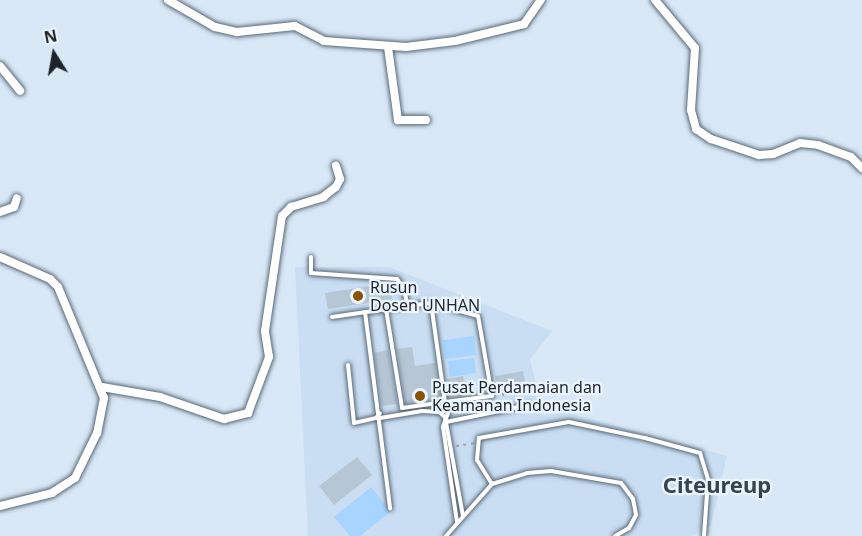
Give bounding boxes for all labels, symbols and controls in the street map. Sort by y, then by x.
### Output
north arrow [24,24,84,84]
text: N [42,24,59,48]
place label: Rusun Dosen UNHAN [370,277,480,315]
marker: Rusun Dosen UNHAN [351,289,365,303]
place label: Pusat Perdamaian dan Keamanan Indonesia [432,377,602,415]
marker: Pusat Perdamaian dan Keamanan Indonesia [413,389,427,403]
district label: Citeureup [663,472,771,498]

